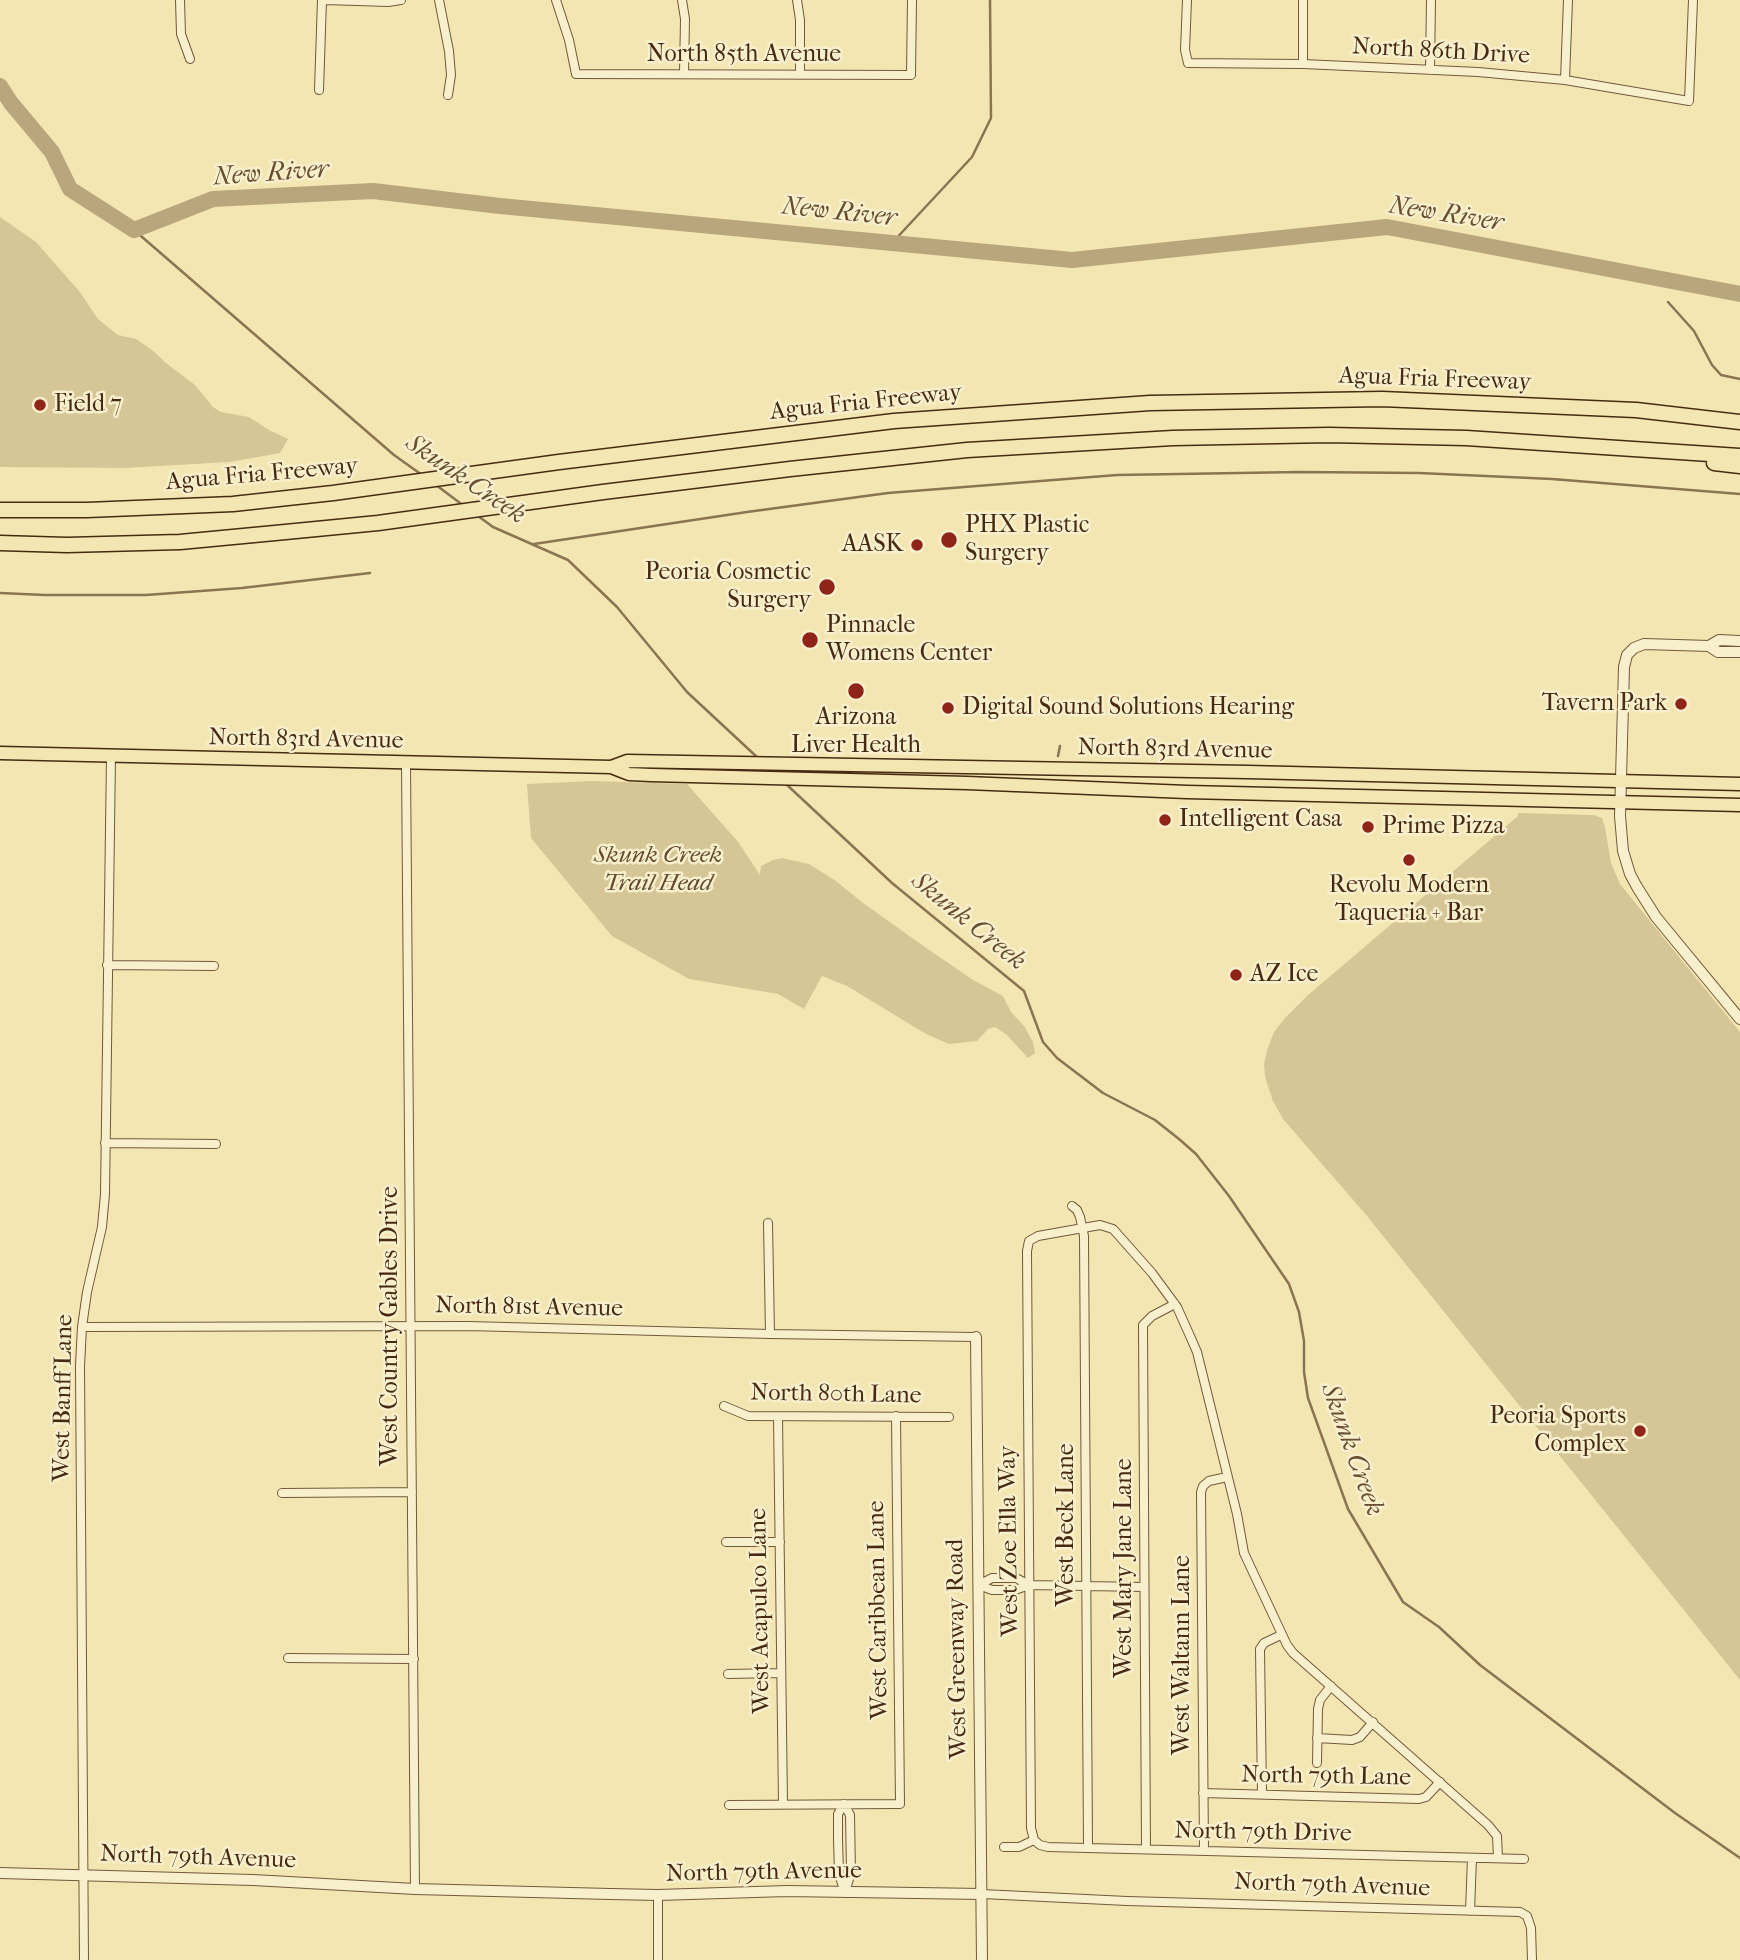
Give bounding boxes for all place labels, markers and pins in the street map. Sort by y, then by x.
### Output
place label: Field 7 [54,391,122,419]
marker: Field 7 [32,397,48,413]
place label: PHX Plastic Surgery [965,512,1089,568]
marker: PHX Plastic Surgery [939,530,959,550]
place label: AASK [842,531,903,559]
marker: AASK [909,537,925,553]
place label: Peoria Cosmetic Surgery [645,559,811,615]
marker: Peoria Cosmetic Surgery [817,577,837,597]
place label: Pinnacle Womens Center [826,612,992,668]
marker: Pinnacle Womens Center [800,630,820,650]
marker: Arizona Liver Health [846,681,866,701]
place label: Tavern Park [1542,690,1667,718]
place label: Digital Sound Solutions Hearing [962,694,1294,722]
marker: Tavern Park [1673,696,1689,712]
marker: Digital Sound Solutions Hearing [940,700,956,716]
place label: Arizona Liver Health [791,704,921,760]
place label: Intelligent Casa [1179,806,1342,834]
marker: Intelligent Casa [1157,812,1173,828]
place label: Prime Pizza [1382,813,1505,841]
marker: Prime Pizza [1360,819,1376,835]
marker: Revolu Modern Taqueria + Bar [1401,852,1417,868]
place label: Revolu Modern Taqueria + Bar [1329,872,1489,928]
place label: AZ Ice [1250,961,1318,989]
marker: AZ Ice [1228,967,1244,983]
place label: Peoria Sports Complex [1489,1403,1626,1459]
marker: Peoria Sports Complex [1632,1423,1648,1439]

